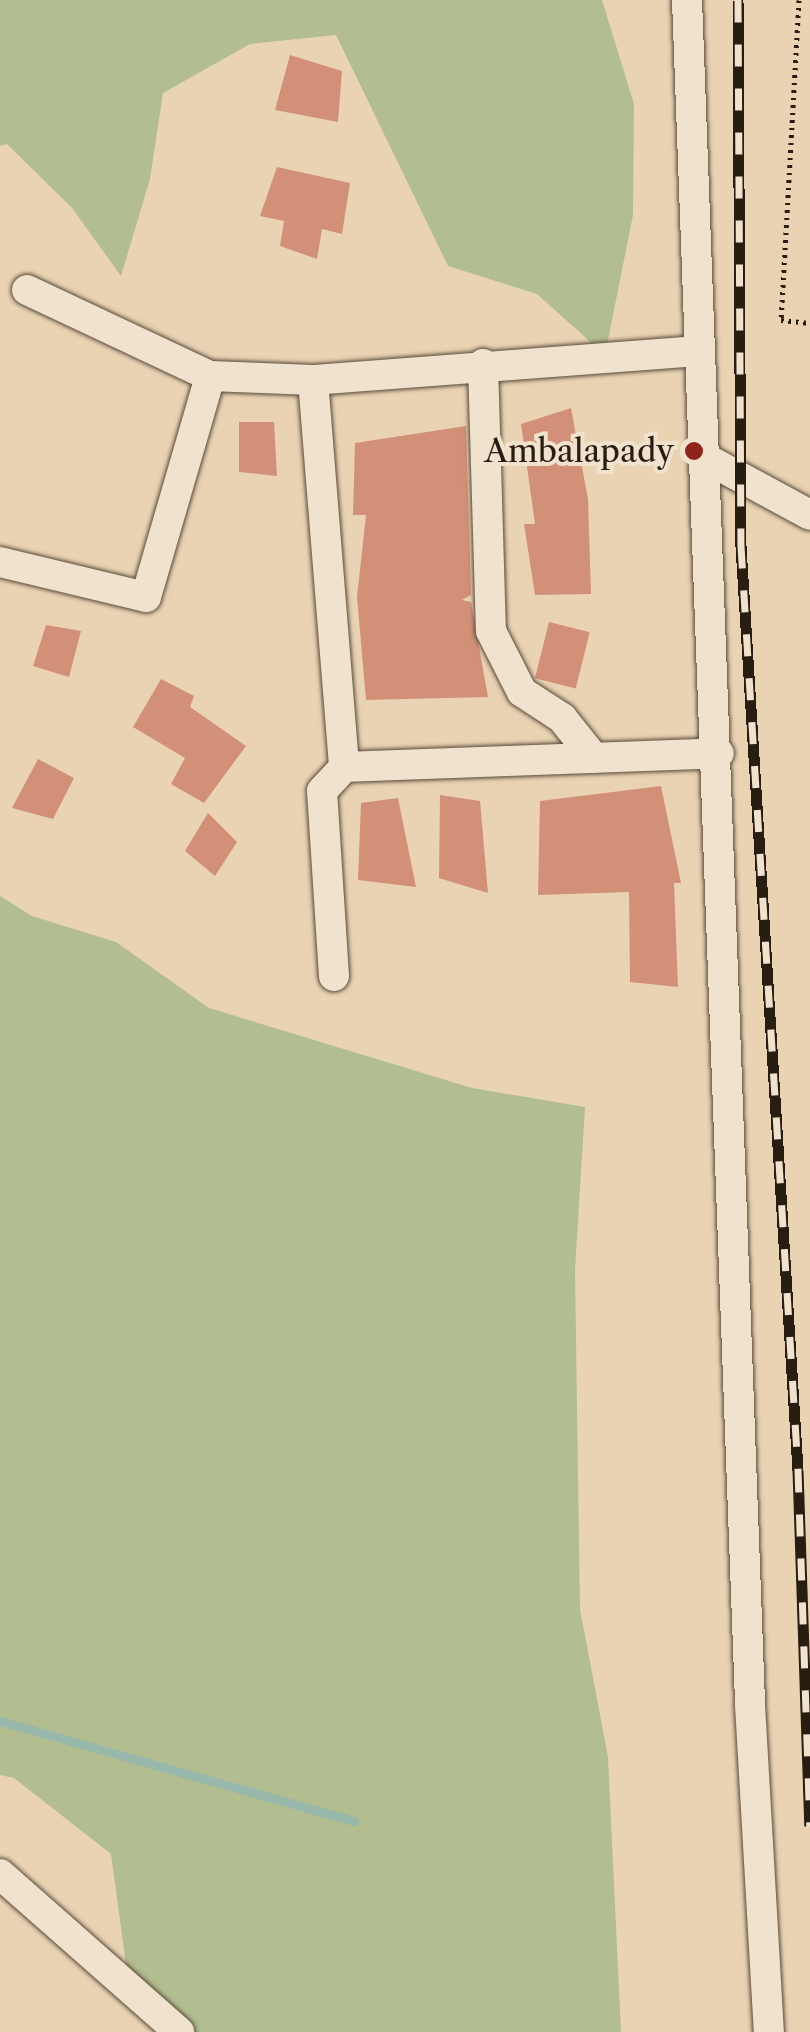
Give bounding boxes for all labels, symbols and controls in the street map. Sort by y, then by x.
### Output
place label: Ambalapady [484,432,674,470]
marker: Ambalapady [683,440,705,462]

